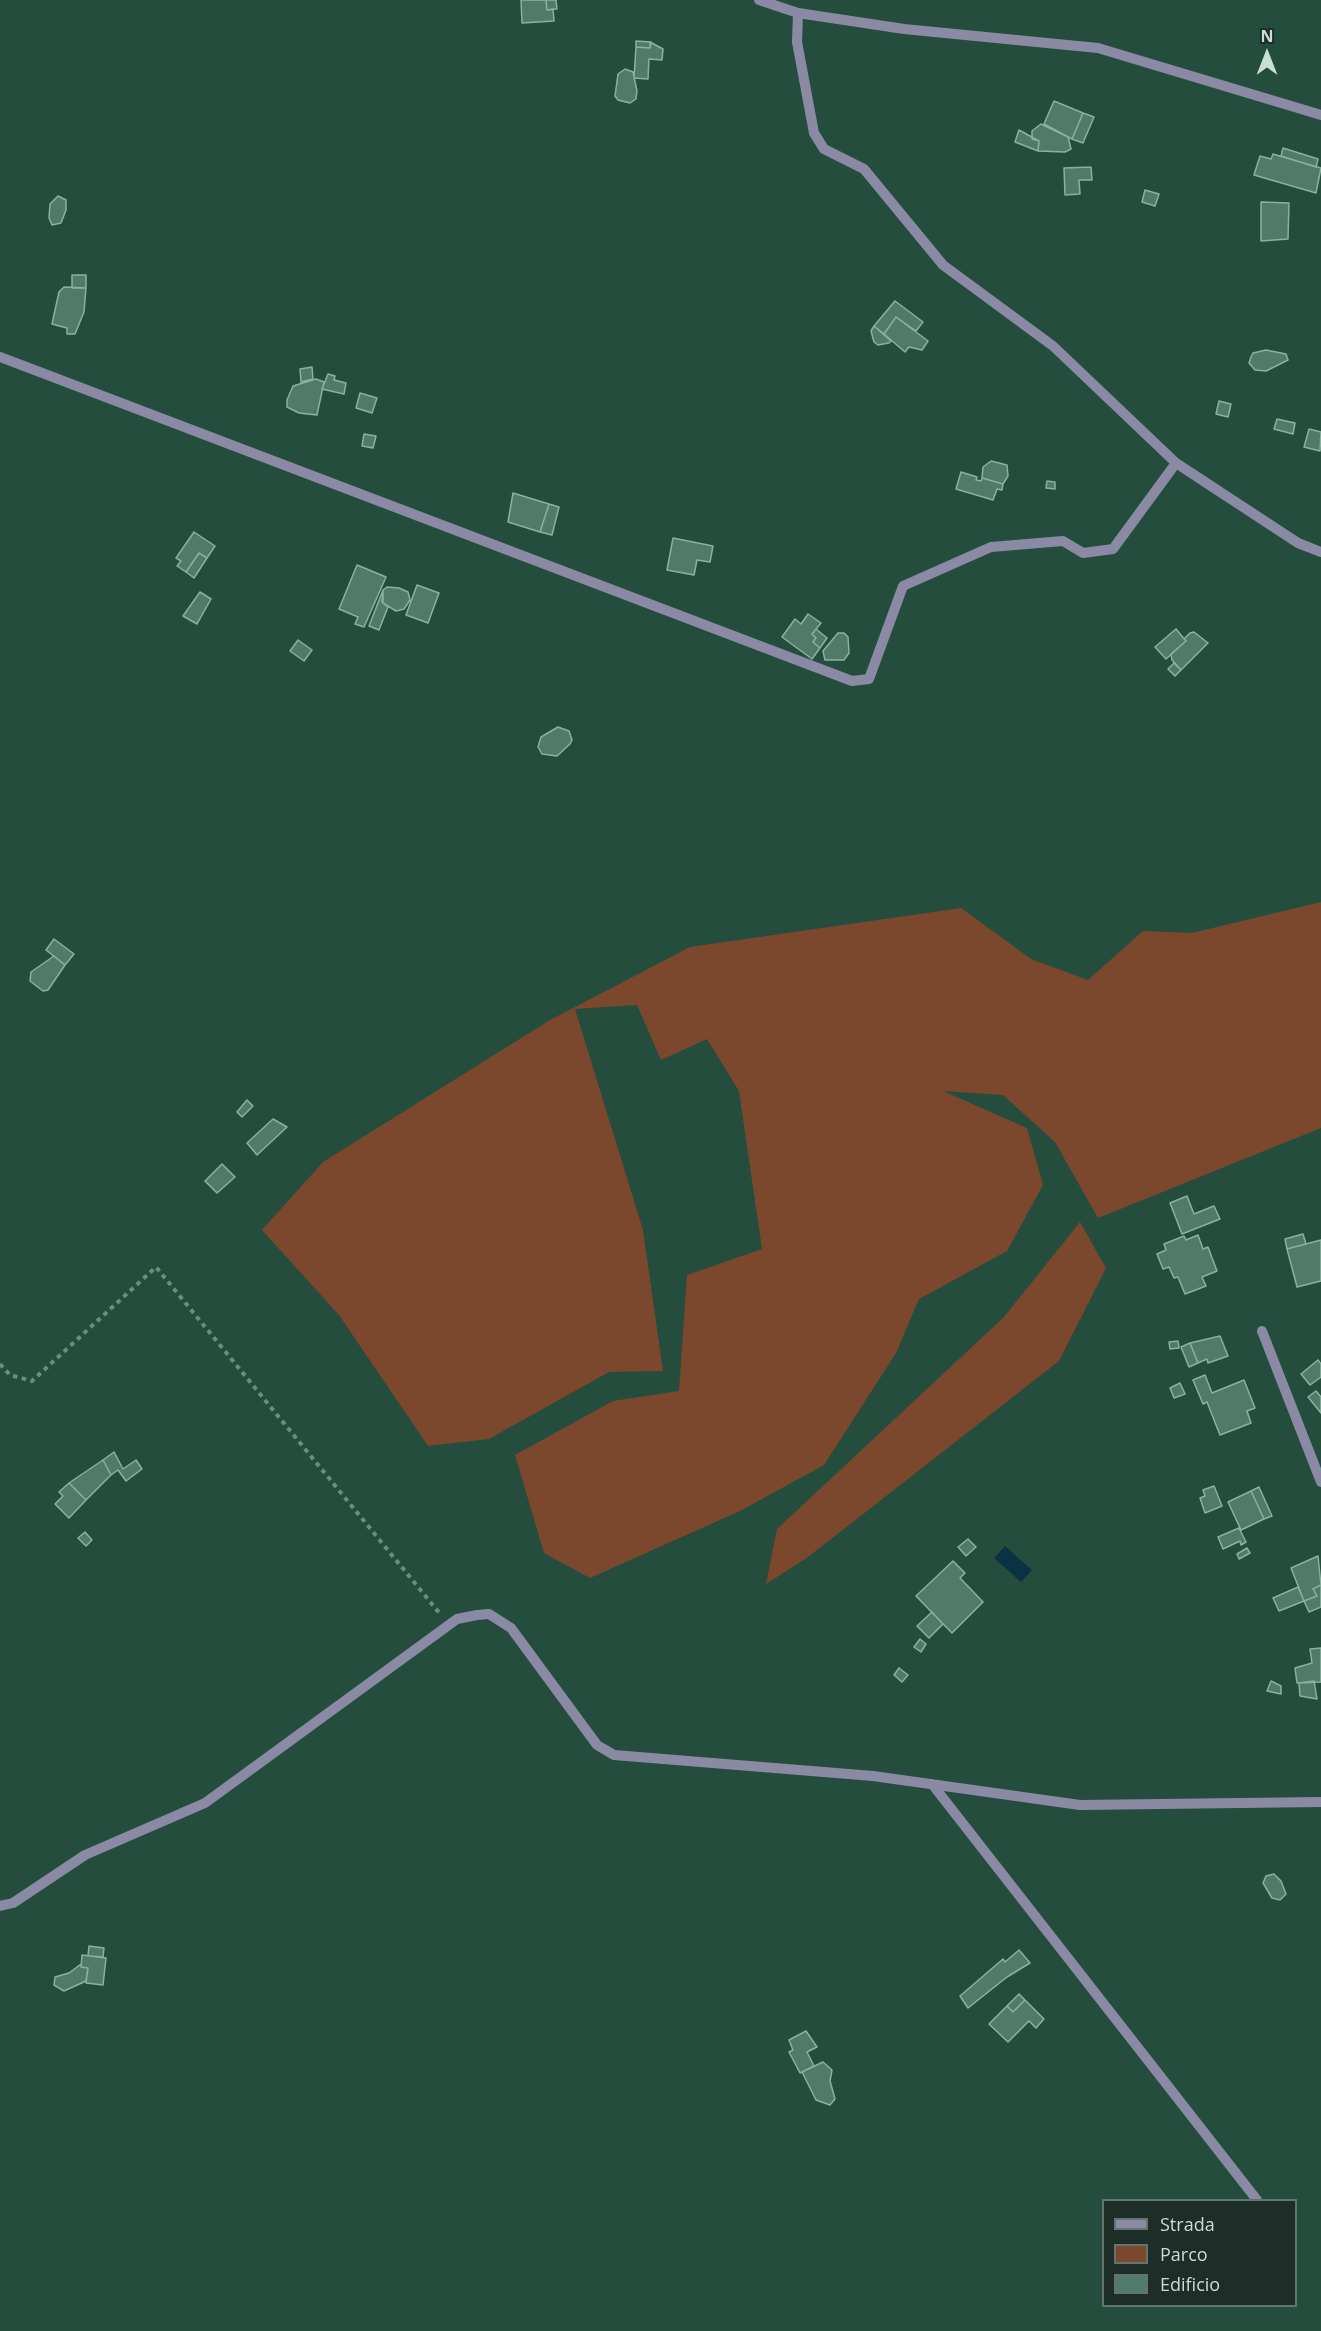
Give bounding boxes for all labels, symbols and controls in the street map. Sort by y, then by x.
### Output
north arrow [1237,24,1297,84]
text: N [1260,25,1274,47]
legend [1102,2199,1297,2307]
text: Strada [1160,2212,1215,2236]
text: Parco [1160,2242,1208,2266]
text: Edificio [1160,2272,1220,2296]

